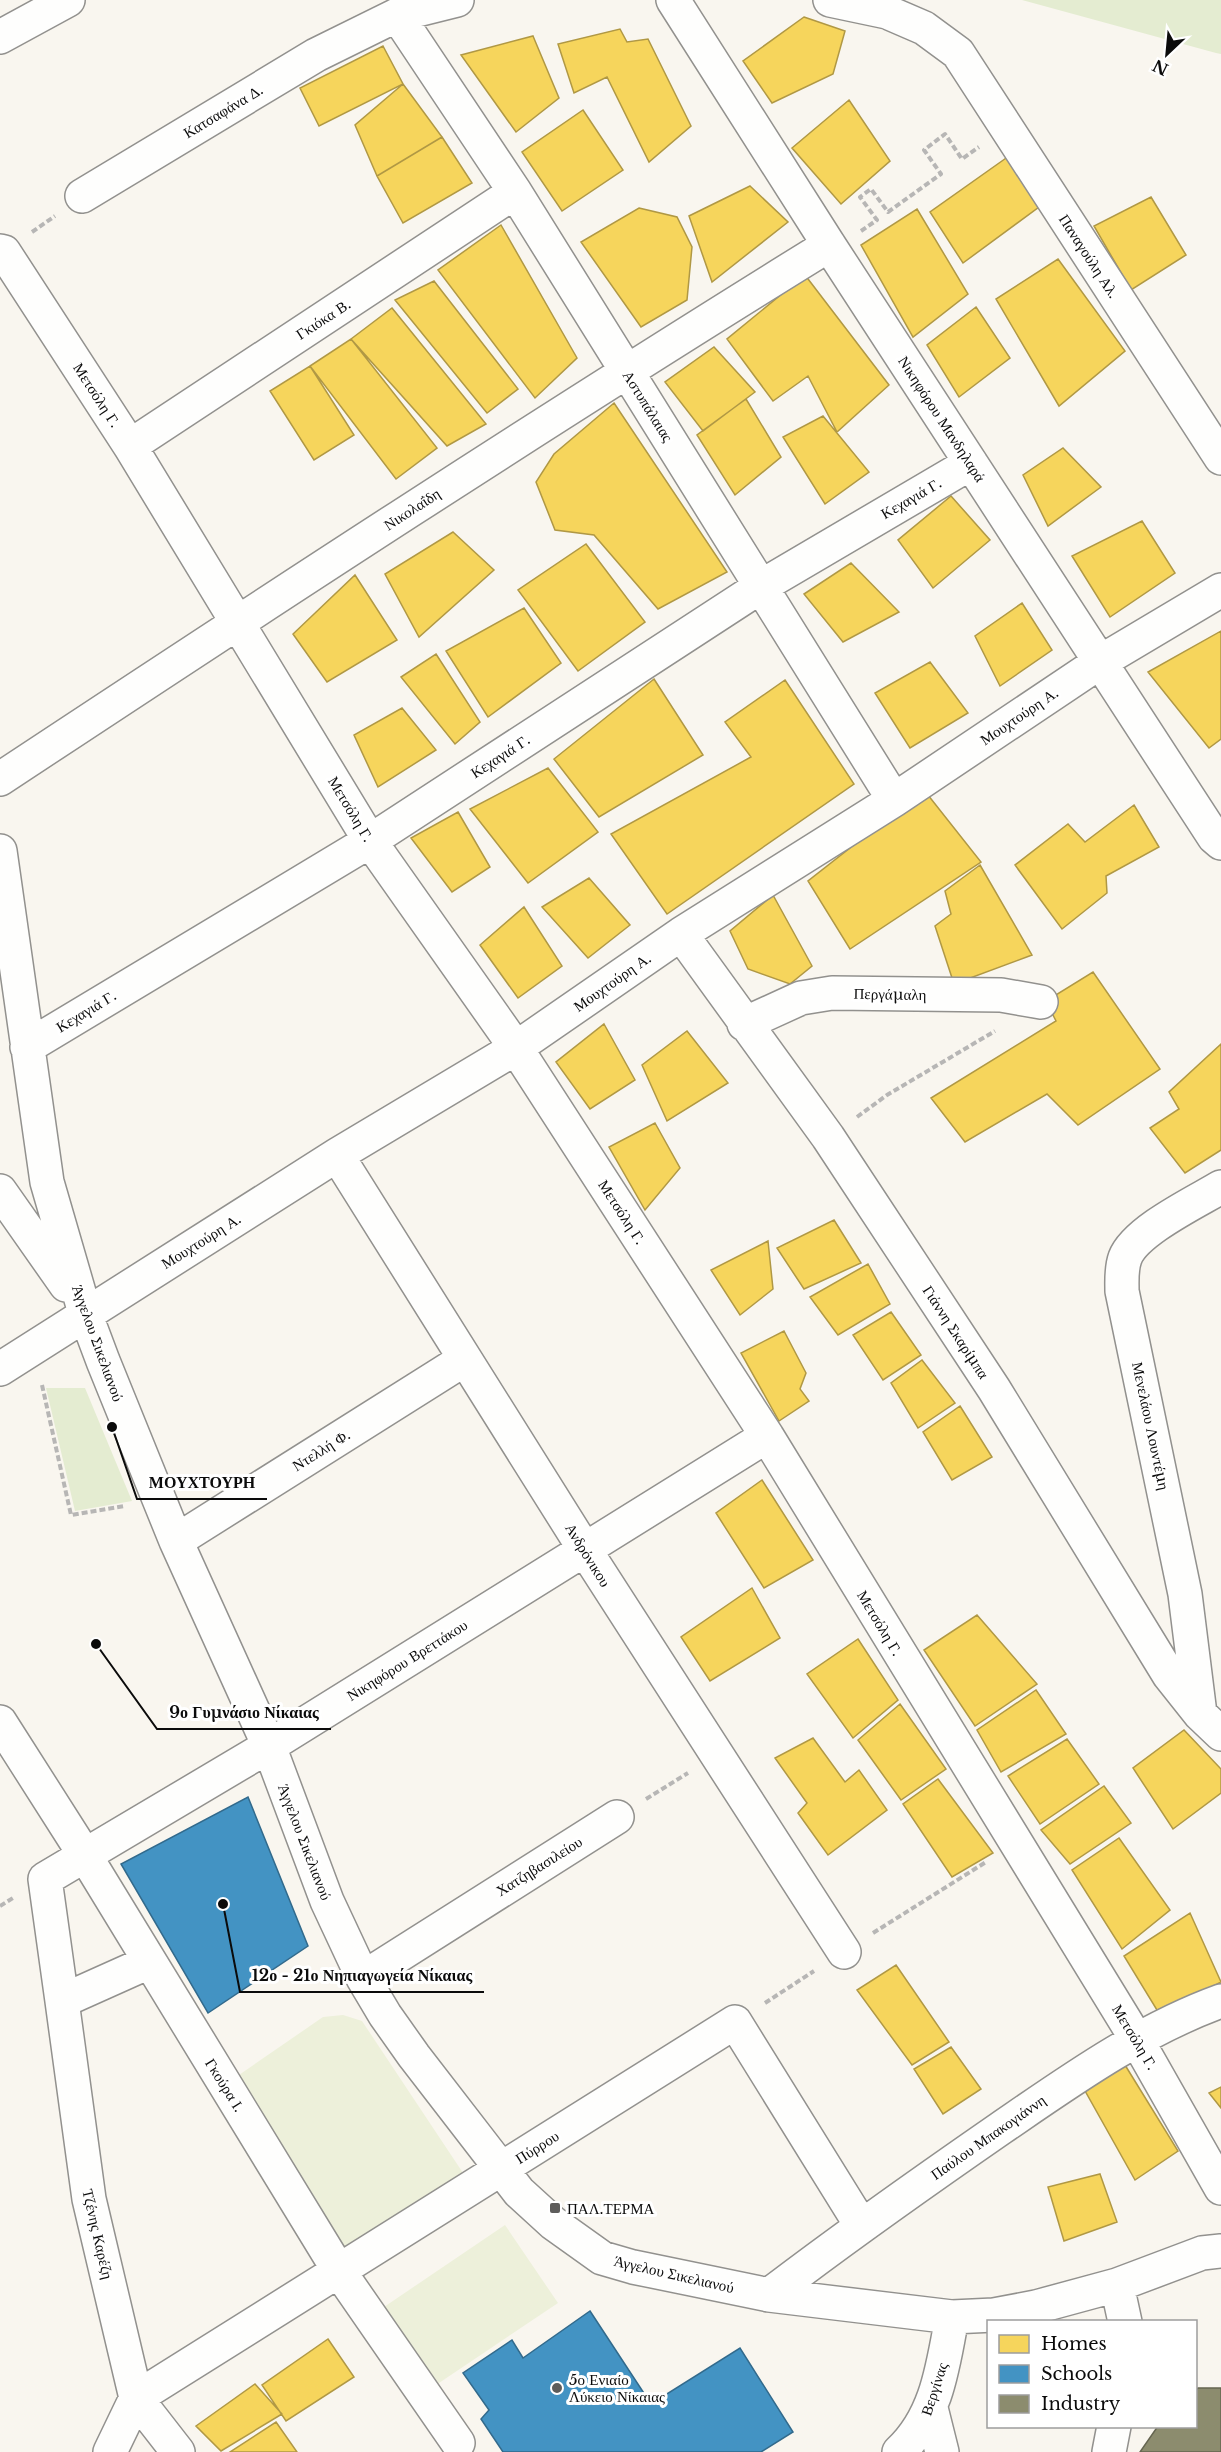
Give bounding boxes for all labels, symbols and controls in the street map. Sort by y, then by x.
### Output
north arrow [1137,24,1197,84]
text: N [1149,55,1172,80]
street label: Κατσαφάνα Δ. [180,80,266,142]
street label: Παναγούλη Αλ. [1055,210,1123,302]
street label: Γκιόκα Β. [292,294,354,344]
street label: Νικηφόρου Μανδηλαρά [894,352,990,486]
street label: Μετσόλη Γ. [69,359,125,431]
street label: Αστυπάλαιας [619,367,677,445]
street label: Κεχαγιά Γ. [877,473,945,523]
street label: Νικολαΐδη [380,484,444,534]
street label: Μουχτούρη Α. [976,683,1062,749]
street label: Κεχαγιά Γ. [467,730,533,782]
street label: Μετσόλη Γ. [324,773,378,845]
street label: Μουχτούρη Α. [570,948,654,1016]
street label: Περγάμαλη [853,984,927,1004]
street label: Κεχαγιά Γ. [52,986,120,1036]
street label: Μετσόλη Γ. [594,1176,650,1248]
street label: Μουχτούρη Α. [158,1209,244,1273]
street label: Άγγελου Σικελιανού [68,1282,128,1404]
street label: Γιάννη Σκαρίμπα [919,1282,993,1382]
street label: Μενελάου Λουντέμη [1128,1360,1174,1492]
street label: Ντελλή Φ. [289,1425,353,1475]
callout: ΜΟΥΧΤΟΥΡΗ [137,1465,267,1499]
text: ΜΟΥΧΤΟΥΡΗ [149,1472,256,1492]
street label: Ανδρόνικου [561,1520,615,1590]
street label: Μετσόλη Γ. [853,1587,907,1659]
street label: Νικηφόρου Βρεττάκου [343,1615,471,1705]
callout: 9ο Γυμνάσιο Νίκαιας [157,1695,331,1729]
text: 9ο Γυμνάσιο Νίκαιας [169,1702,319,1722]
street label: Άγγελου Σικελιανού [274,1781,336,1903]
street label: Χατζηβασιλείου [492,1832,586,1900]
callout: 12ο - 21ο Νηπιαγωγεία Νίκαιας [240,1958,484,1992]
text: 12ο - 21ο Νηπιαγωγεία Νίκαιας [252,1965,472,1985]
street label: Μετσόλη Γ. [1108,2001,1162,2073]
street label: Γκούρα Ι. [201,2055,249,2115]
street label: Παύλου Μπακογιάννη [927,2090,1049,2184]
street label: Πύρρου [512,2126,562,2168]
street label: Τζένης Καρέζη [78,2187,118,2281]
place label: ΠΑΛ.ΤΕΡΜΑ [567,2199,655,2218]
marker: ΠΑΛ.ΤΕΡΜΑ [548,2201,562,2215]
street label: Άγγελου Σικελιανού [612,2251,736,2297]
legend [987,2320,1197,2428]
text: Homes [1041,2333,1107,2355]
street label: Βεργίνας [916,2360,952,2418]
text: Schools [1041,2363,1112,2385]
place label: 5ο Ενιαίο Λύκειο Νίκαιας [569,2370,665,2406]
marker: 5ο Ενιαίο Λύκειο Νίκαιας [550,2381,564,2395]
text: Industry [1041,2393,1121,2415]

